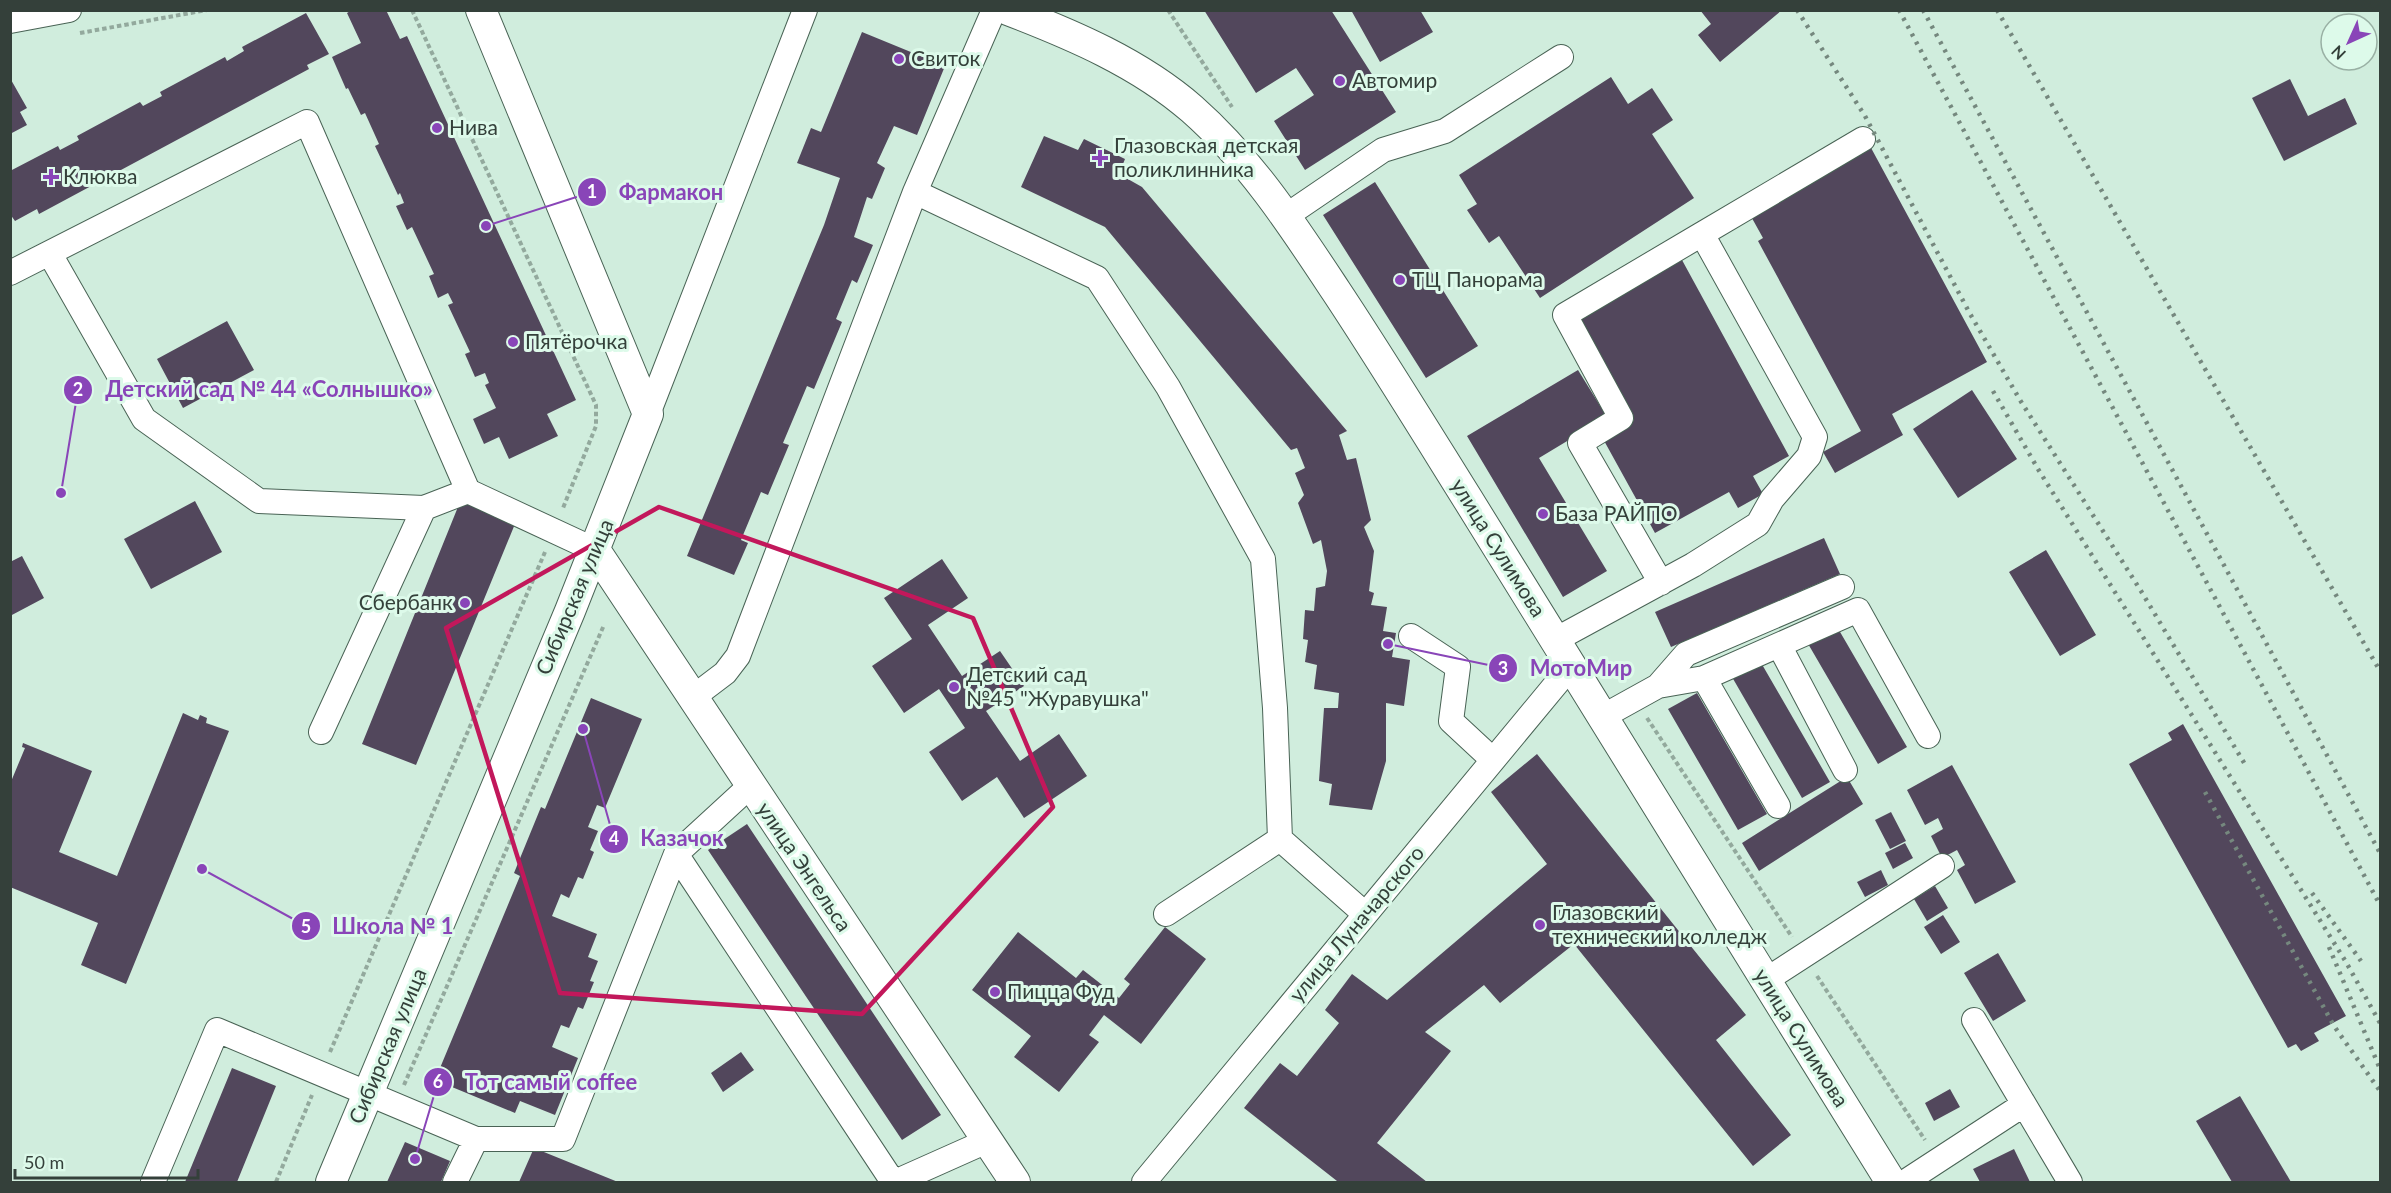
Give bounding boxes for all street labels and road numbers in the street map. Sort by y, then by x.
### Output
street label: улица Сулимова [1447,473,1552,621]
street label: Сибирская улица [530,515,618,678]
street label: улица Энгельса [753,797,858,936]
street label: улица Луначарского [1283,840,1429,1006]
street label: улица Сулимова [1750,963,1855,1111]
street label: Сибирская улица [343,964,431,1127]

